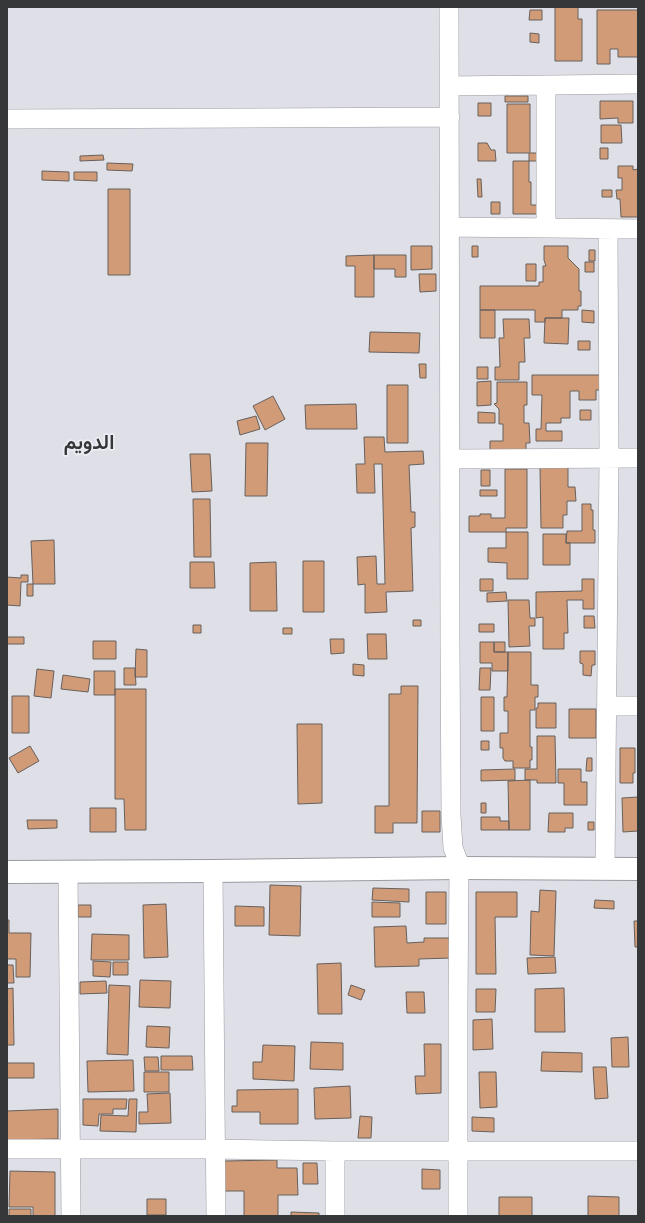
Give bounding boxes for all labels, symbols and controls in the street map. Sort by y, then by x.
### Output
district label: الدويم [64,431,114,455]

